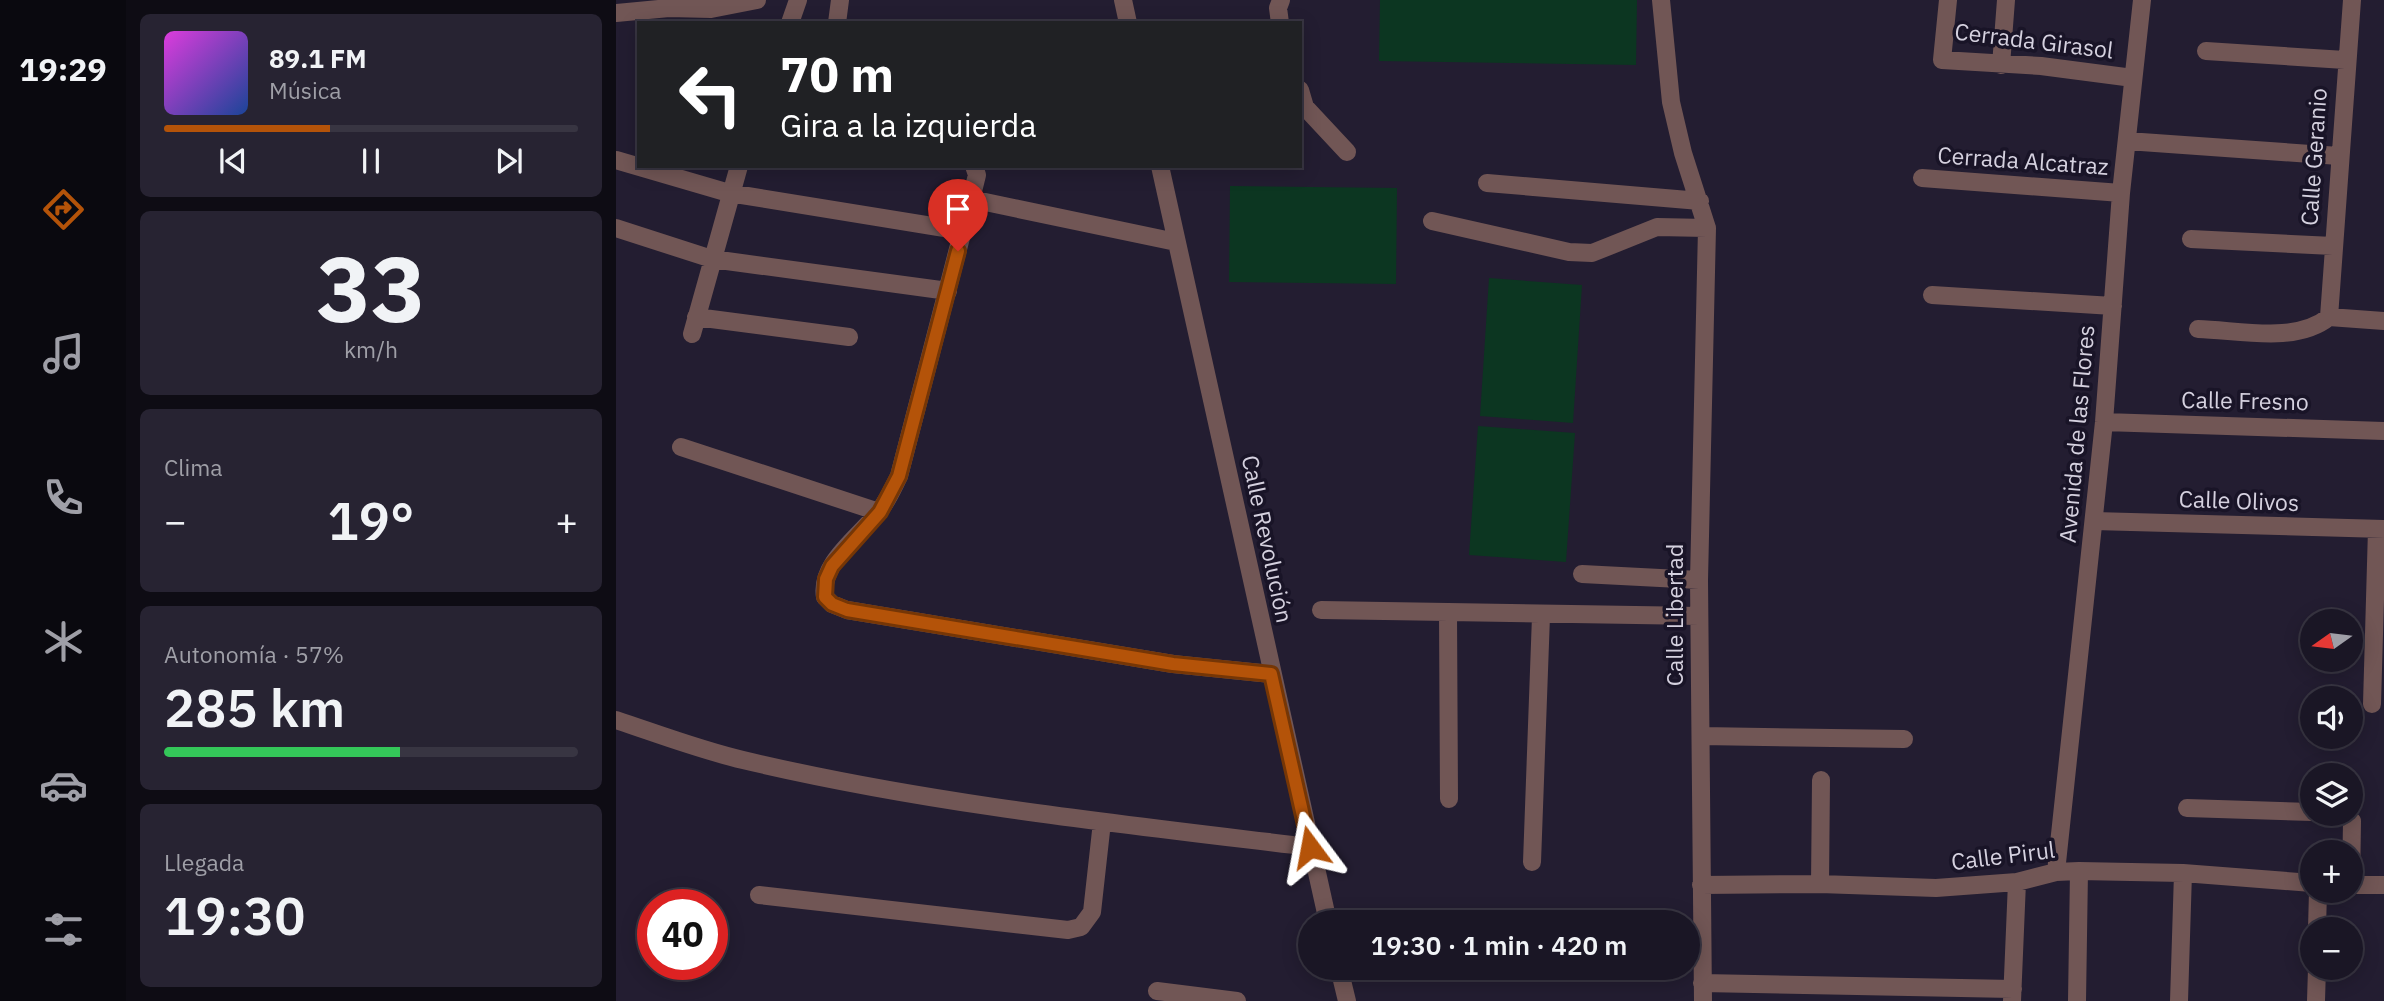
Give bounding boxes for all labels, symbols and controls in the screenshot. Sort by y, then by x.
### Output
street label: Cerrada Girasol [1953,15,2115,65]
text: 89.1 FM [269,41,367,75]
text: 70 m [780,42,894,105]
text: 19:29 [19,48,107,90]
icon: left [665,49,756,140]
text: Música [269,75,342,105]
street label: Calle Geranio [2293,87,2333,227]
text: Gira a la izquierda [780,104,1037,146]
street label: Cerrada Alcatraz [1937,139,2110,181]
icon: previous [214,142,252,180]
icon: pause [352,142,390,180]
icon: next [490,142,528,180]
pin [928,179,988,251]
icon: directions [39,185,88,234]
icon: arrive [939,190,977,228]
text: 33 [316,229,426,347]
street label: Avenida de las Flores [2052,324,2100,544]
icon: music [39,329,88,378]
text: km/h [344,334,398,364]
street label: Calle Fresno [2181,384,2309,416]
text: Clima [164,452,223,482]
street label: Calle Revolución [1236,452,1300,625]
icon: phone [39,473,88,522]
street label: Calle Olivos [2178,483,2300,517]
text: 19° [328,487,414,554]
text: − [164,496,187,545]
text: + [555,496,578,545]
street label: Calle Libertad [1659,544,1689,686]
north arrow [2300,609,2362,672]
map controls [2300,609,2363,980]
icon: climate [39,617,88,666]
text: Autonomía · 57% [164,639,344,669]
text: 285 km [164,674,345,741]
button: sound [2300,686,2363,749]
icon: car [39,761,88,810]
button: layers [2300,763,2363,826]
position arrow [1273,810,1347,884]
street label: Calle Pirul [1949,834,2057,876]
button: + [2300,840,2363,903]
text: Llegada [164,847,244,877]
text: 19:30 [164,882,305,949]
speed limit sign: 40 [637,889,728,980]
icon: filters [39,905,88,954]
button: − [2300,917,2363,980]
text: 19:30 · 1 min · 420 m [1371,928,1627,962]

